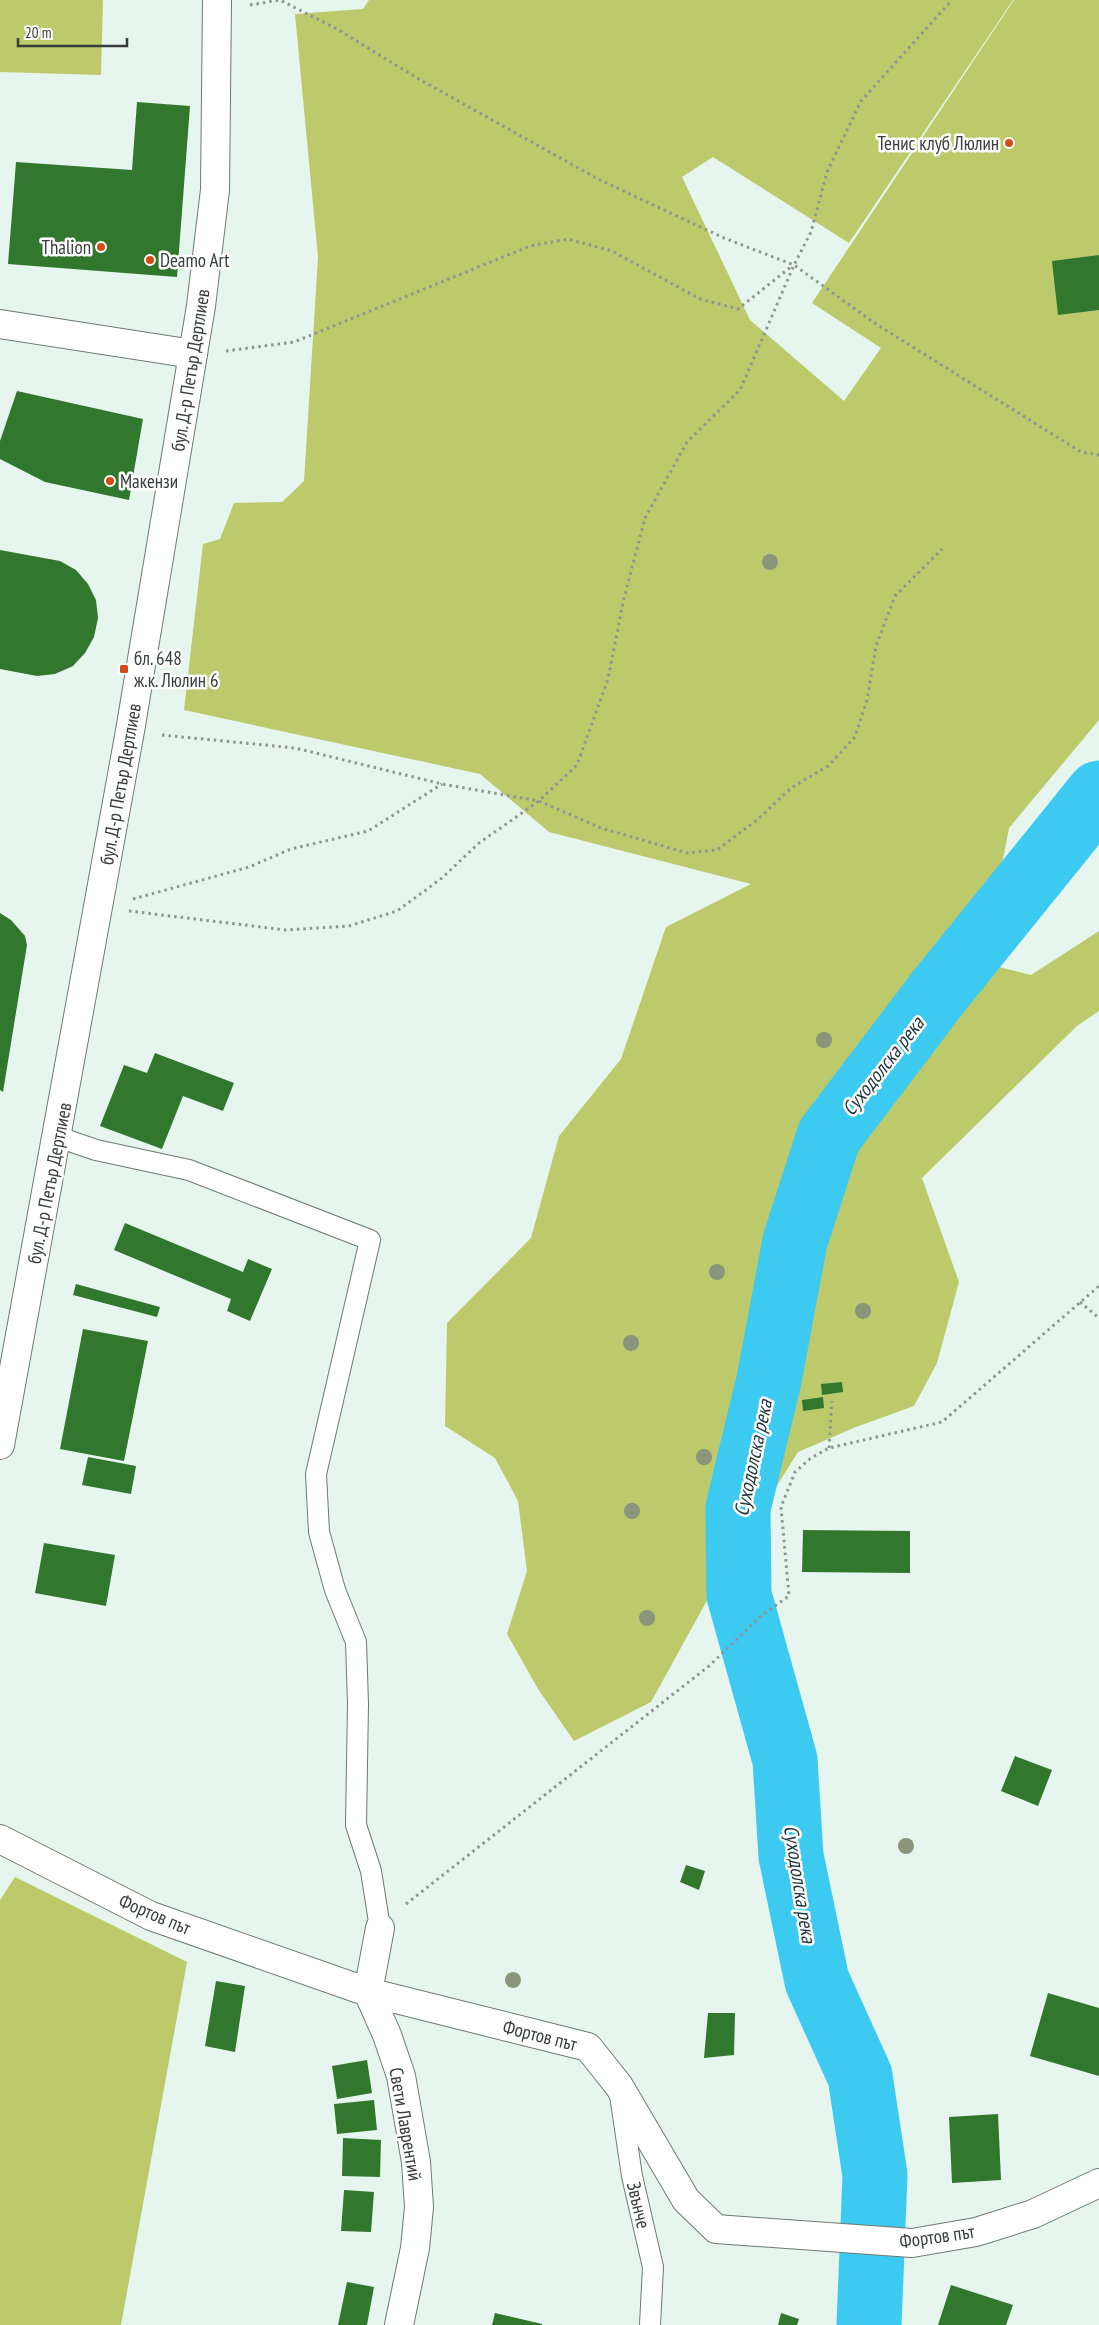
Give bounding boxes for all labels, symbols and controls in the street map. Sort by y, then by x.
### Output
scale bar [18,15,126,47]
text: 20 m [25,23,51,42]
place label: Тенис клуб Люлин [878,131,999,155]
marker: Тенис клуб Люлин [1003,137,1015,149]
place label: Thalion [41,235,91,259]
marker: Thalion [95,241,107,253]
place label: Deamo Art [160,248,230,272]
marker: Deamo Art [144,254,156,266]
street label: бул. Д-р Петър Дертлиев [165,287,215,453]
place label: Макензи [120,469,178,493]
marker: Макензи [104,475,116,487]
place label: бл. 648 ж.к. Люлин 6 [134,646,219,692]
marker: бл. 648 ж.к. Люлин 6 [118,663,130,675]
street label: бул. Д-р Петър Дертлиев [94,701,146,867]
water label: Суходолска река [836,1011,930,1121]
street label: бул. Д-р Петър Дертлиев [22,1100,76,1266]
water label: Суходолска река [728,1396,778,1519]
water label: Суходолска река [778,1823,822,1946]
street label: Фортов път [116,1888,195,1940]
street label: Фортов път [500,2014,580,2056]
street label: Свети Лаврентий [384,2065,428,2183]
street label: Звънче [622,2179,656,2231]
street label: Фортов път [898,2219,977,2253]

